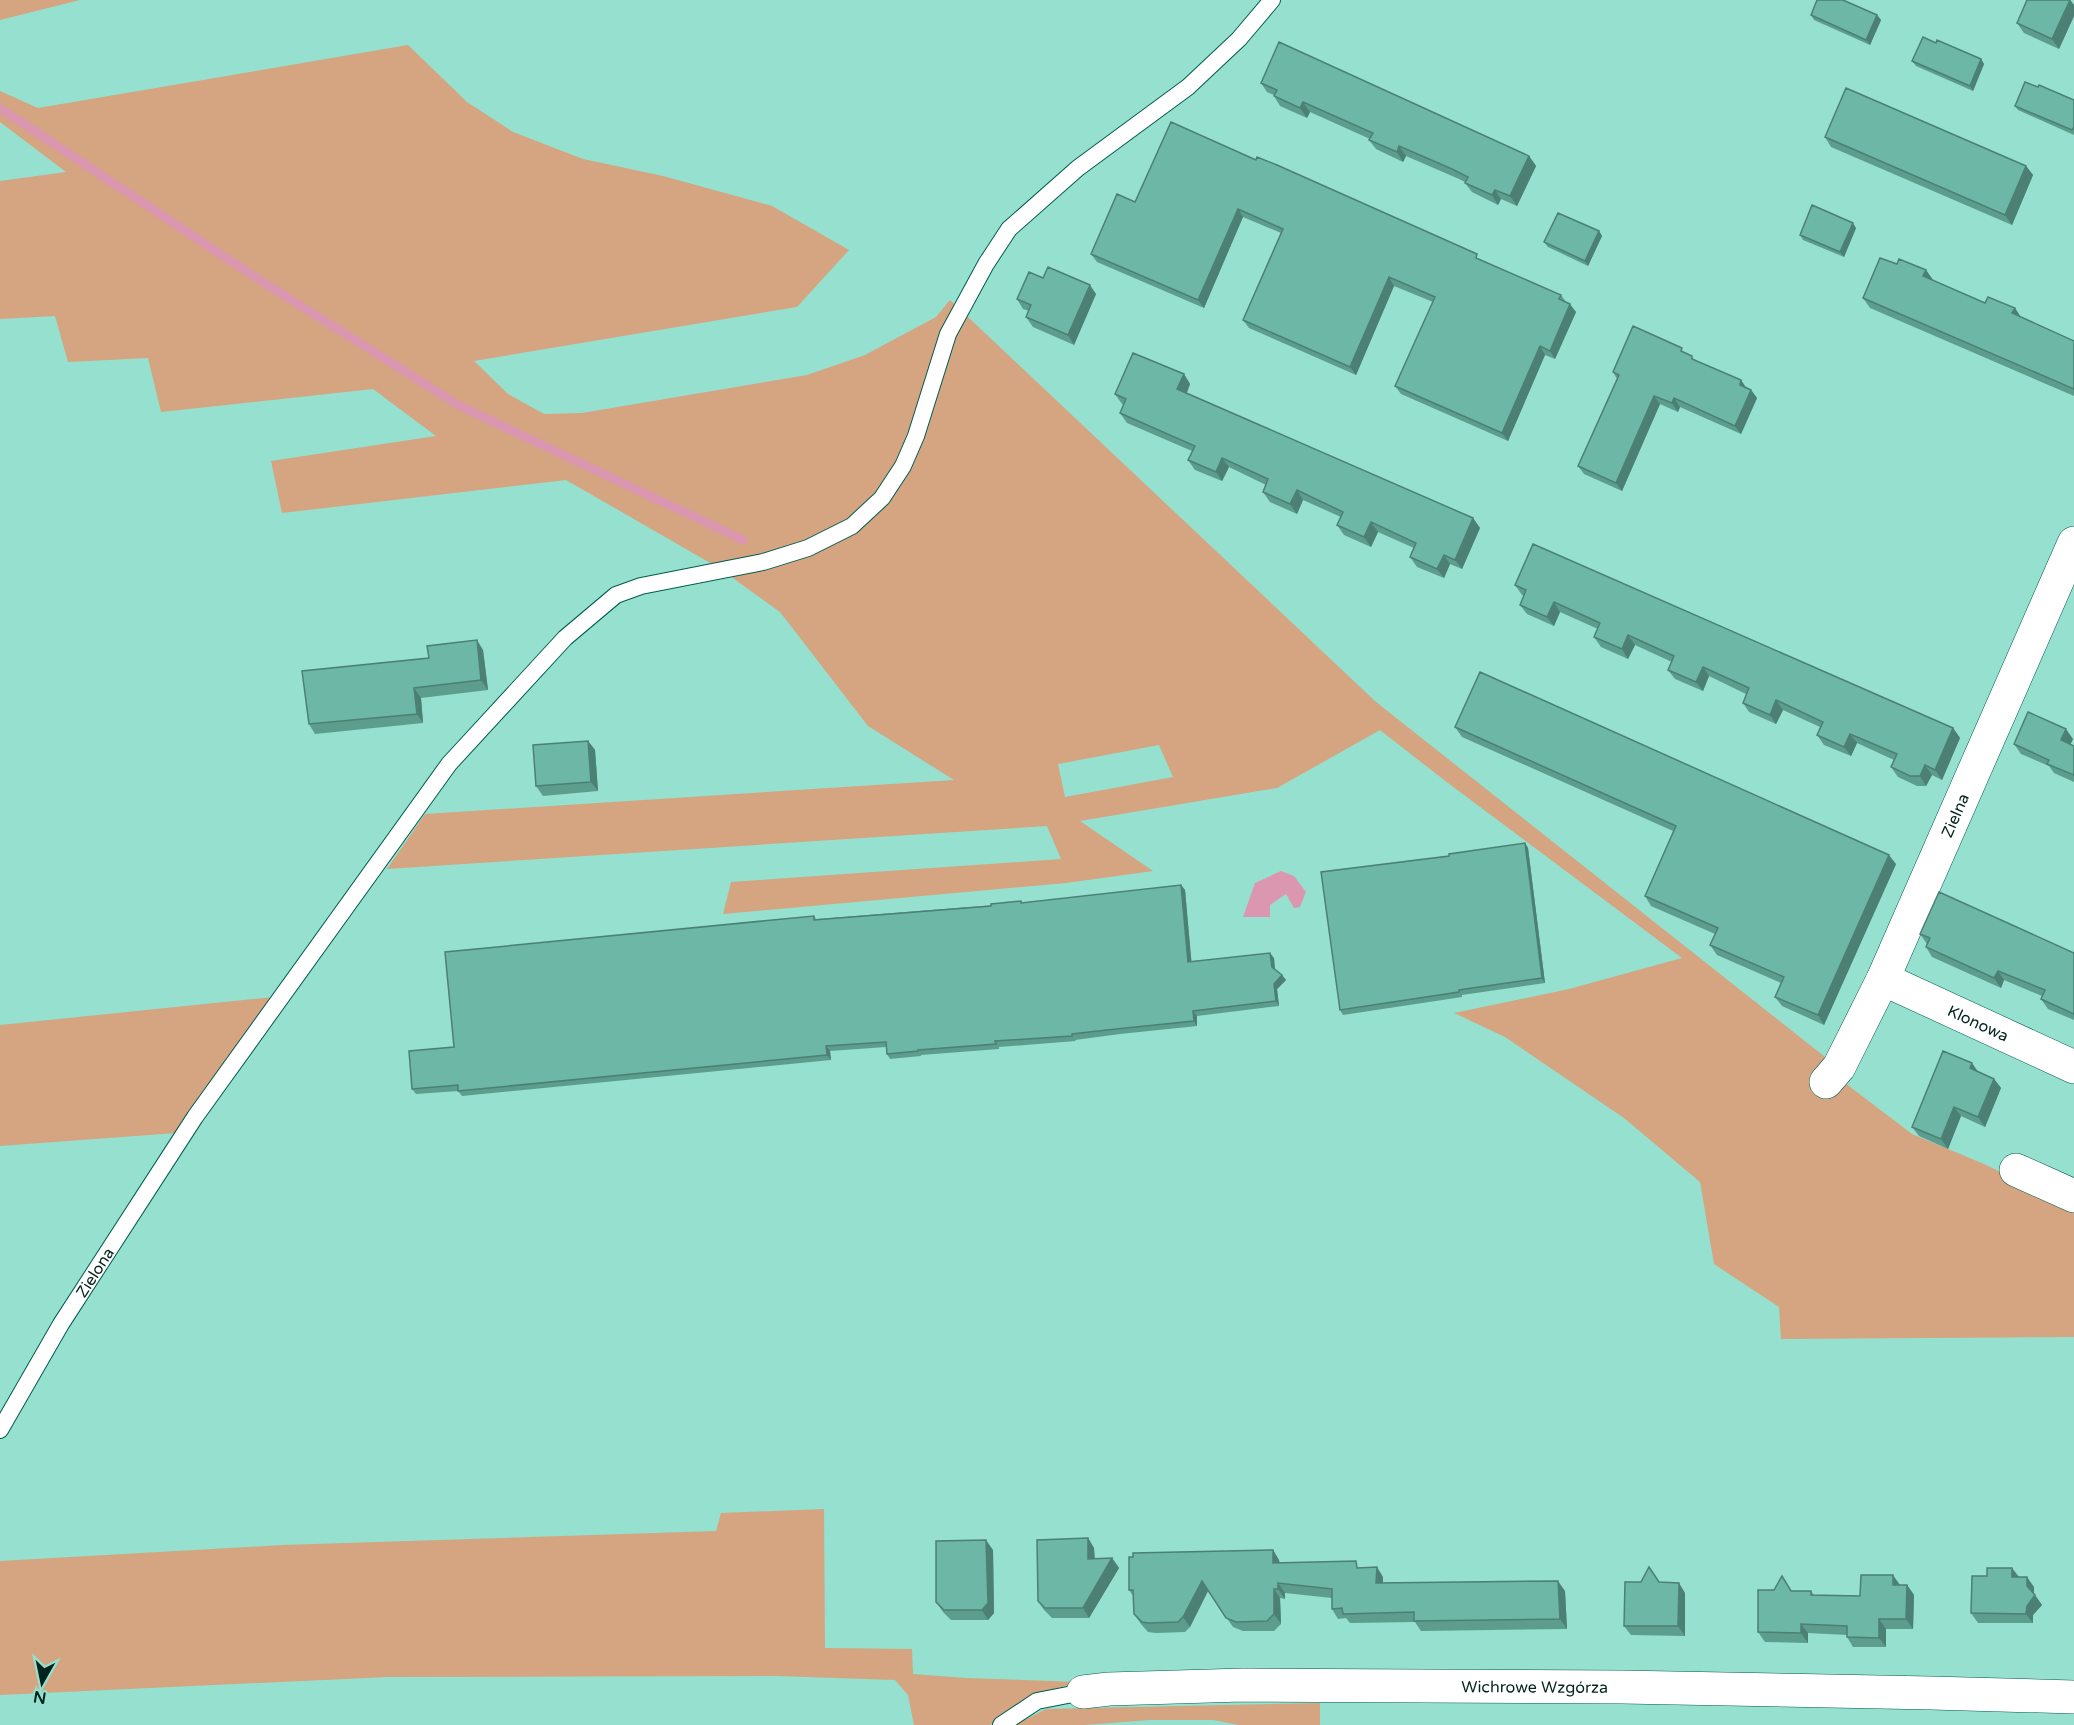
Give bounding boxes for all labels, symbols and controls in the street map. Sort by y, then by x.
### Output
street label: Zielna [1937,791,1974,841]
street label: Klonowa [1944,1001,2012,1047]
street label: Zielona [72,1244,119,1302]
north arrow [12,1653,72,1713]
street label: Wichrowe Wzgórza [1461,1677,1608,1698]
text: N [32,1686,48,1708]

